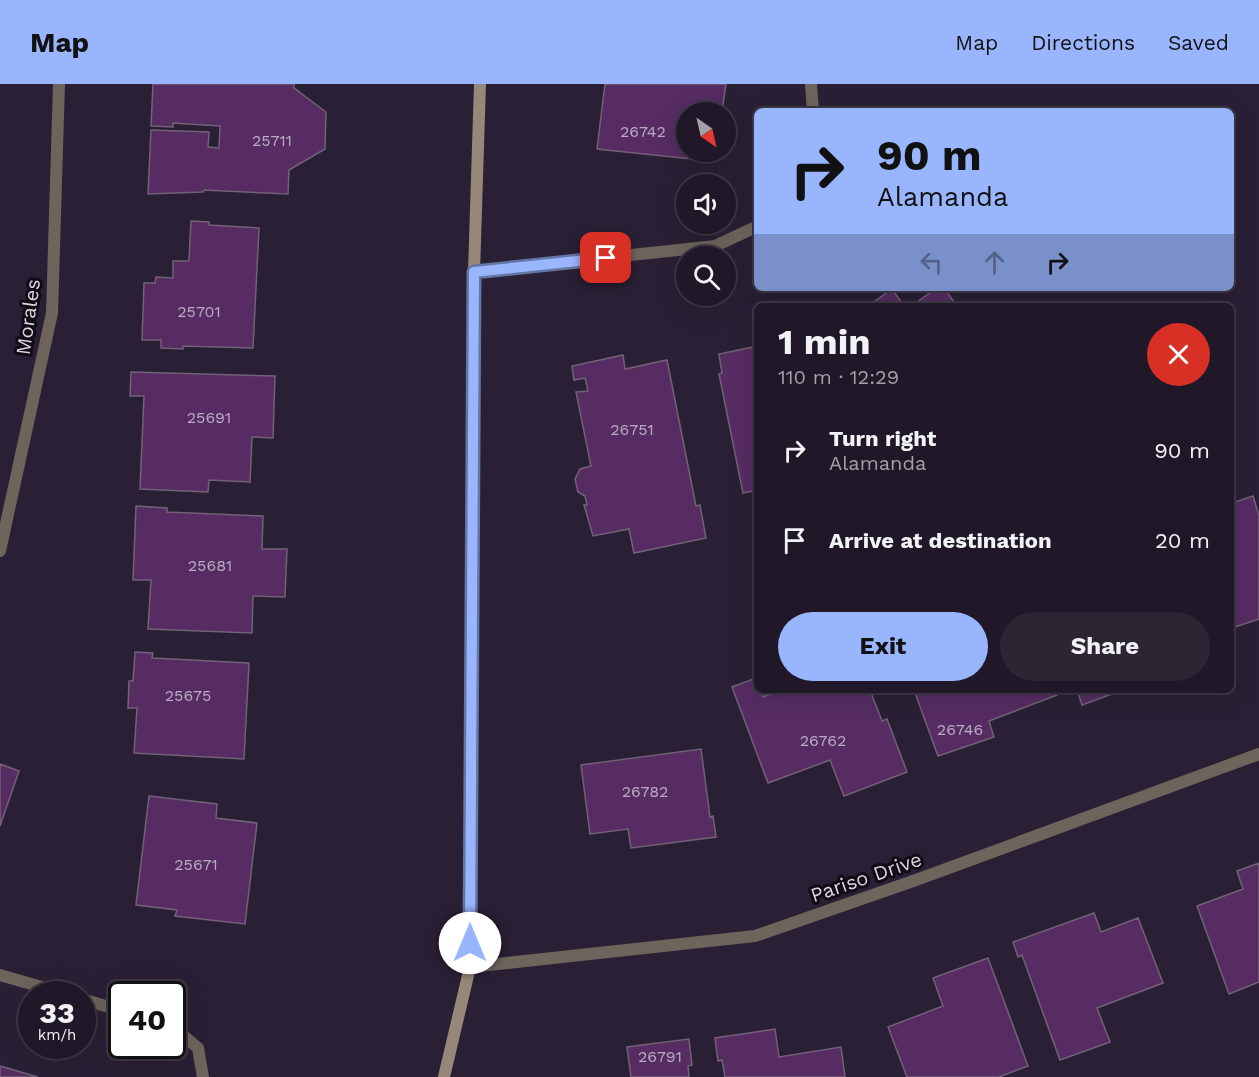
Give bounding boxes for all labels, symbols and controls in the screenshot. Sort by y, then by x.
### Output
text: Map [30,26,89,59]
text: Map [955,30,998,55]
text: Directions [1031,30,1135,55]
text: Saved [1168,30,1229,55]
north arrow [676,102,736,162]
map controls [676,102,736,306]
house number: 26742 [620,122,666,141]
house number: 25711 [252,131,292,150]
text: 90 m [877,131,981,180]
icon: right [778,132,856,210]
button: sound [676,174,736,234]
text: Alamanda [877,181,1008,213]
pin [580,232,631,283]
icon: arrive [589,241,622,274]
button: search [676,246,736,306]
icon: left [915,246,948,279]
icon: ahead [978,246,1011,279]
icon: right [1041,246,1074,279]
street label: Morales [11,278,45,356]
house number: 25701 [177,302,221,321]
text: 1 min [778,321,870,363]
button: close [1147,323,1210,386]
text: 110 m · 12:29 [778,365,899,389]
house number: 25691 [187,408,231,427]
house number: 26751 [610,420,654,439]
text: Turn right [829,426,936,451]
icon: right [778,434,811,467]
text: 90 m [1154,438,1210,463]
text: Alamanda [829,451,926,475]
icon: arrive [778,524,811,557]
text: Arrive at destination [829,528,1052,553]
text: 20 m [1155,528,1210,553]
house number: 25681 [188,556,232,575]
button: Exit [778,612,988,681]
button: Share [1000,612,1210,681]
house number: 25675 [165,686,211,705]
house number: 26746 [937,720,983,739]
house number: 26762 [800,731,846,750]
house number: 26782 [622,782,668,801]
street label: Pariso Drive [807,847,925,907]
house number: 25671 [174,855,218,874]
position arrow [438,911,502,975]
speed limit sign: 40 [108,981,186,1059]
text: 33 [39,995,75,1030]
text: km/h [38,1026,76,1044]
house number: 26791 [638,1047,682,1066]

